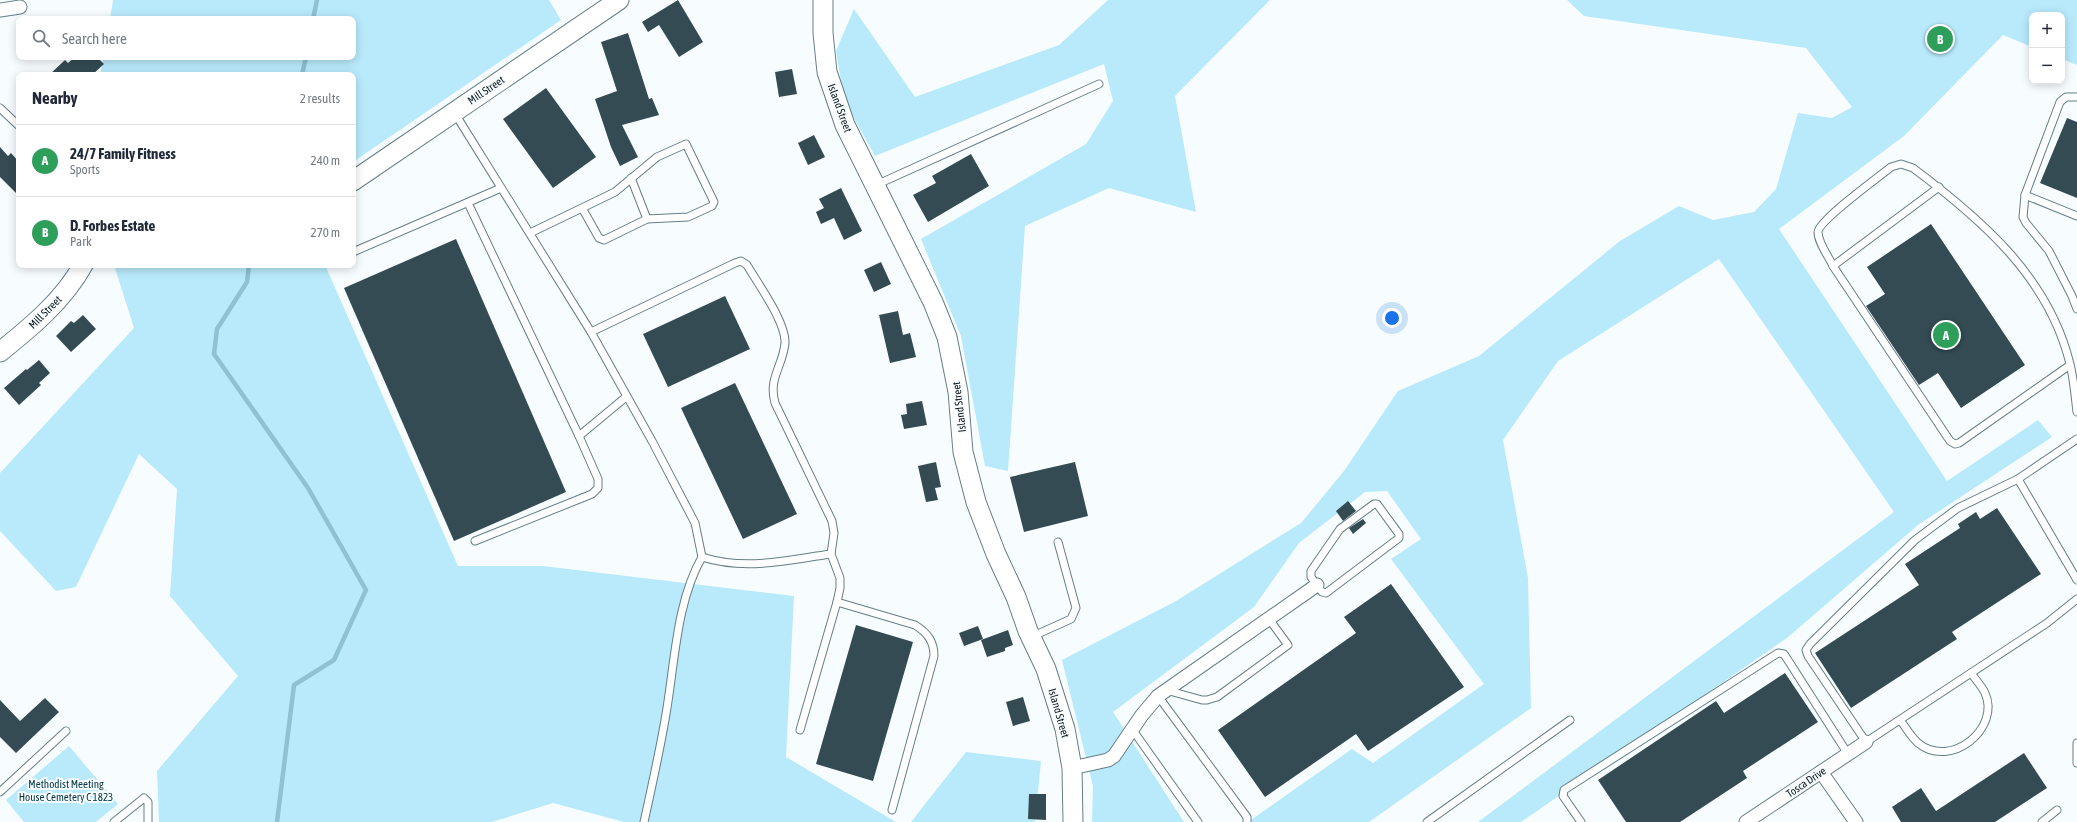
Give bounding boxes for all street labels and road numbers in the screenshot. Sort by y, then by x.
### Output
street label: Mill Street [465,73,507,107]
street label: Island Street [826,82,854,134]
street label: Mill Street [26,293,64,331]
street label: Island Street [950,381,968,433]
street label: Island Street [1046,687,1072,739]
street label: Tosca Drive [1784,764,1828,800]

